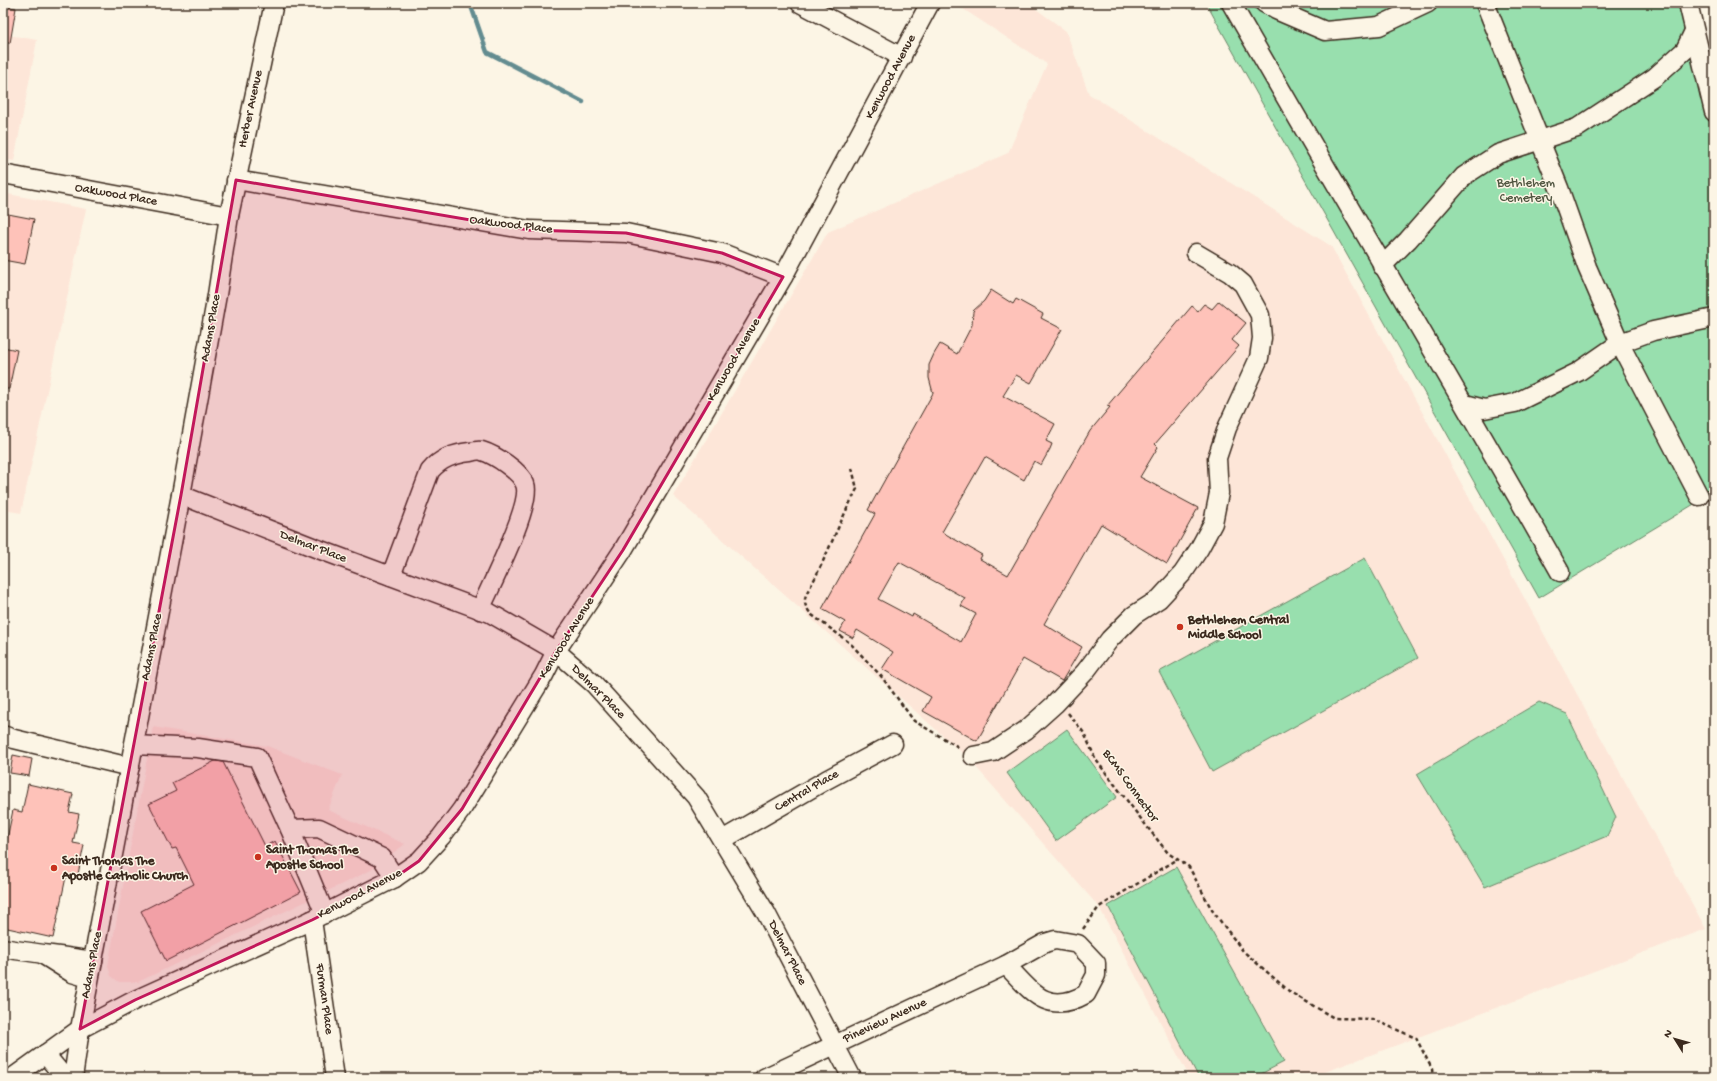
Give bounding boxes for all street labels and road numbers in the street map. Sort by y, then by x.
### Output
street label: Kenwood Avenue [862,32,920,122]
street label: Herber Avenue [235,68,267,149]
street label: Oakwood Place [74,180,159,210]
street label: Oakwood Place [469,212,554,238]
street label: Adams Place [198,293,224,363]
street label: Kenwood Avenue [704,316,764,404]
street label: Delmar Place [276,527,349,567]
street label: Kenwood Avenue [536,594,598,682]
street label: Adams Place [138,612,166,682]
street label: Delmar Place [567,661,628,722]
street label: BCMS Connector [1098,746,1162,826]
street label: Central Place [772,767,842,815]
street label: Kenwood Avenue [315,865,405,923]
street label: Delmar Place [764,917,810,988]
street label: Adams Place [78,930,106,1000]
street label: Furman Place [311,962,336,1036]
street label: Pineview Avenue [840,995,929,1047]

